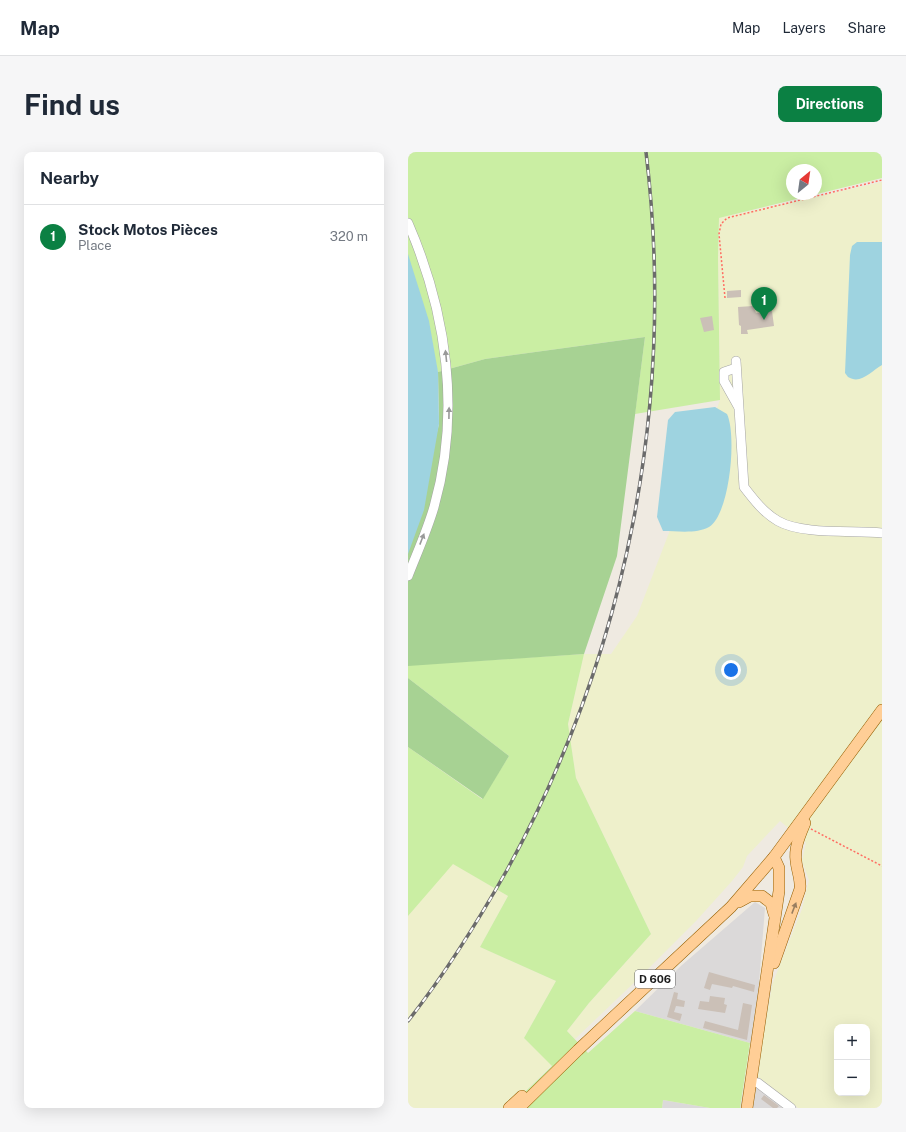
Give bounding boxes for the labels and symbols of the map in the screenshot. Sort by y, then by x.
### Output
north arrow [786,164,822,200]
pin: 1 [751,287,777,320]
one-way arrow [442,350,449,362]
one-way arrow [446,406,452,419]
one-way arrow [419,533,425,545]
your location [721,660,741,680]
one-way arrow [792,902,798,914]
road number: D 606 [635,970,675,988]

